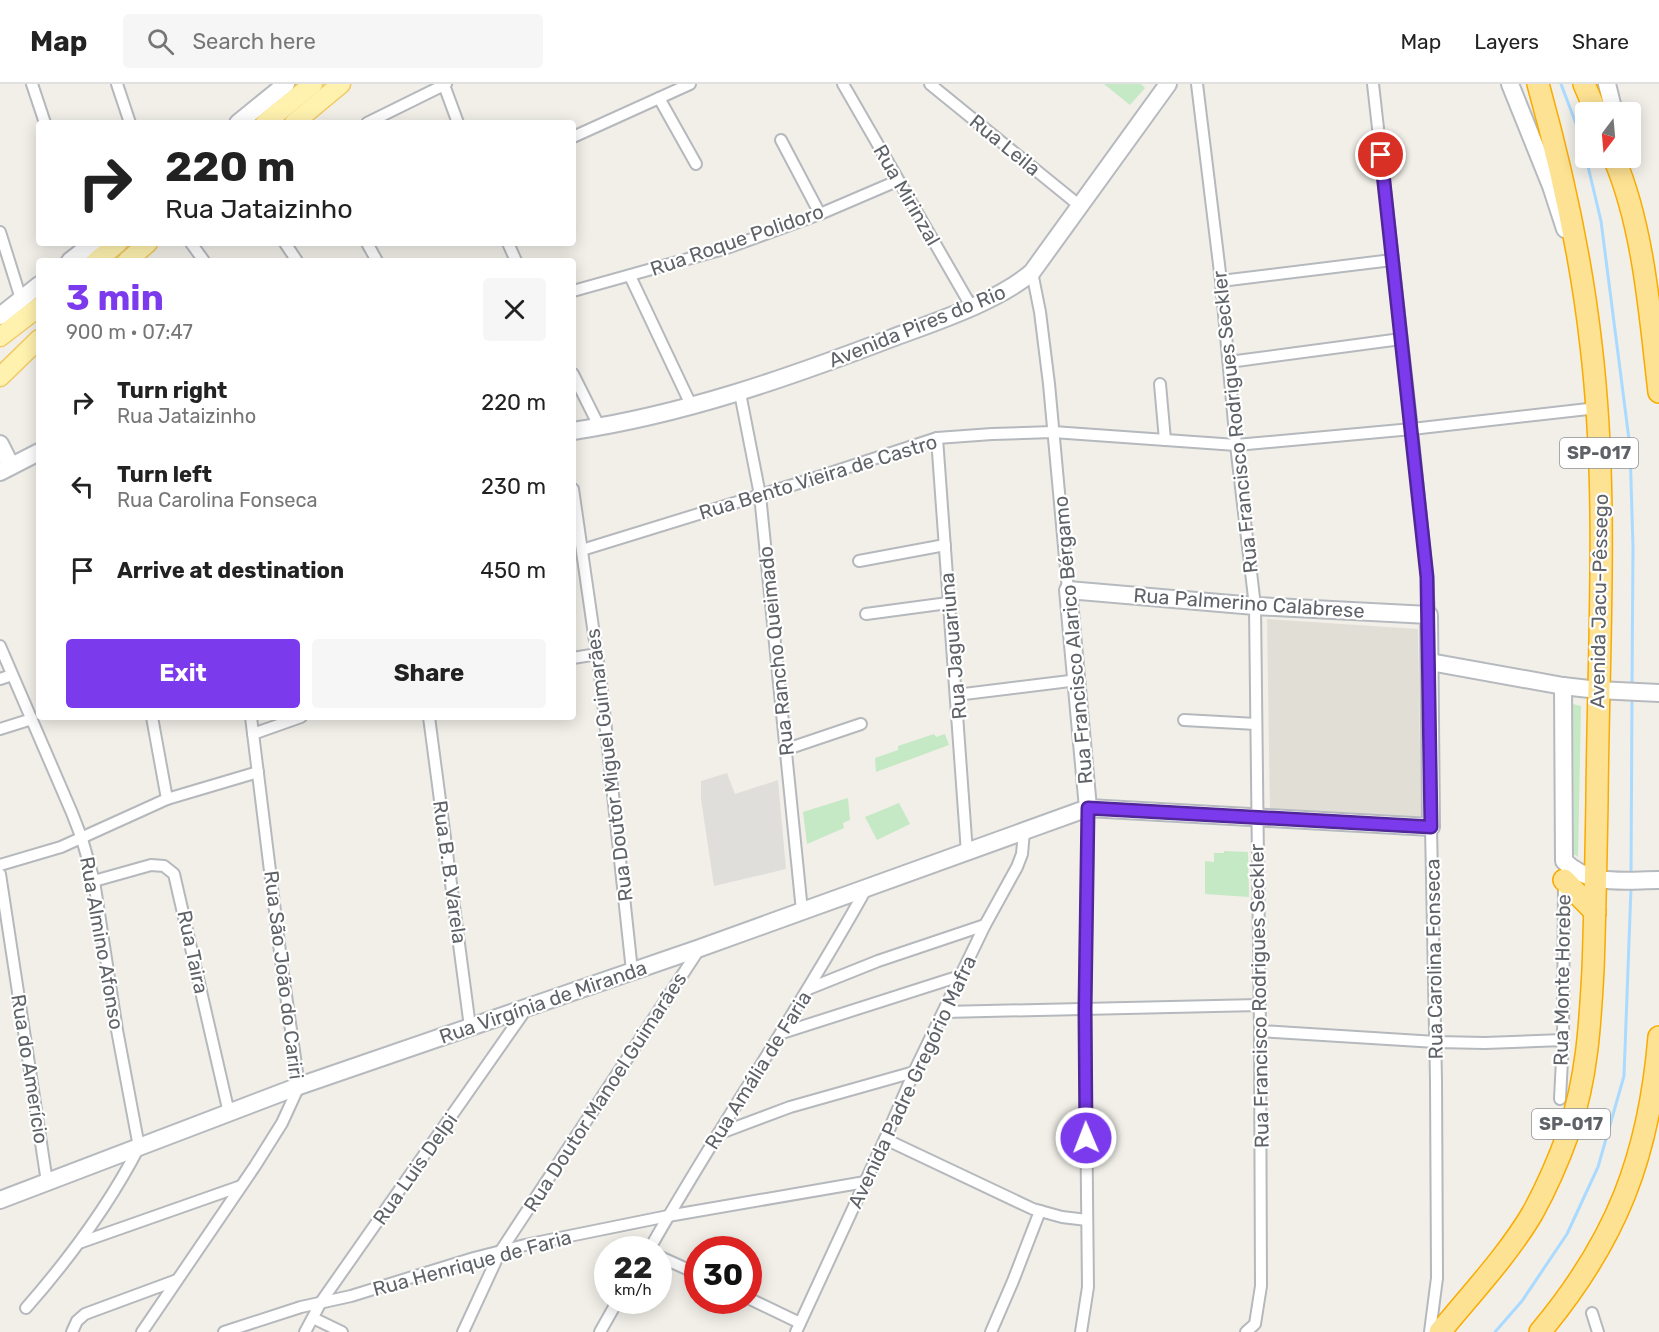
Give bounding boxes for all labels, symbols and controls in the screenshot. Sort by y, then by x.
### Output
search box [123,14,543,68]
text: Map [30,25,87,58]
icon: search [144,25,177,58]
text: Search here [192,28,316,55]
text: Map [1400,29,1441,54]
text: Layers [1474,29,1539,54]
text: Share [1572,29,1629,54]
north arrow [1575,102,1641,168]
map controls [1575,102,1641,168]
street label: Rua Leila [965,109,1045,181]
pin [1355,129,1406,180]
icon: arrive [1364,138,1397,171]
street label: Rua Mirinzal [868,140,946,250]
text: 220 m [165,142,296,192]
icon: right [66,144,144,222]
text: Rua Jataizinho [165,193,353,225]
street label: Rua Roque Polidoro [647,199,827,281]
street label: Rua Francisco Rodrigues Seckler [1207,269,1263,575]
text: 3 min [66,276,164,319]
button: close [483,278,546,341]
street label: Avenida Pires do Rio [825,280,1009,372]
text: 900 m · 07:47 [66,320,193,344]
text: Turn right [117,377,227,404]
icon: right [66,386,99,419]
text: 220 m [481,389,546,416]
text: Rua Jataizinho [117,404,256,428]
street label: Rua Bento Vieira de Castro [696,429,940,525]
road number: SP-017 [1560,438,1638,468]
text: Turn left [117,461,212,488]
icon: left [66,470,99,503]
text: 230 m [481,473,546,500]
text: Rua Carolina Fonseca [117,488,318,512]
street label: Avenida Jacu-Pêssego [1585,493,1613,709]
street label: Rua Francisco Alarico Bérgamo [1048,495,1098,785]
street label: Rua Rancho Queimado [753,545,799,757]
icon: arrive [66,554,99,587]
text: Arrive at destination [117,557,344,584]
text: 450 m [480,557,546,584]
street label: Rua Jaguariuna [935,572,971,720]
street label: Rua Palmerino Calabrese [1133,583,1365,623]
street label: Rua Doutor Miguel Guimarães [580,627,638,903]
button: Exit [66,639,300,708]
button: Share [312,639,546,708]
street label: Rua B. B. Varela [428,799,472,945]
street label: Rua Francisco Rodrigues Seckler [1244,843,1274,1148]
street label: Rua Almino Afonso [75,855,129,1031]
street label: Rua Carolina Fonseca [1420,858,1448,1060]
street label: Rua São João do Cariri [259,869,309,1081]
street label: Rua Monte Horebe [1549,894,1575,1066]
street label: Rua Taira [172,908,214,996]
street label: Avenida Padre Gregório Mafra [843,952,981,1212]
street label: Rua Virgínia de Miranda [436,955,650,1049]
street label: Rua Doutor Manoel Guimarães [519,968,691,1216]
street label: Rua Amália de Faria [700,986,816,1154]
street label: Rua do Amerício [6,993,54,1145]
position arrow [1054,1106,1118,1170]
street label: Rua Luis Delpi [368,1109,462,1229]
road number: SP-017 [1532,1109,1610,1139]
street label: Rua Henrique de Faria [370,1225,574,1301]
speed limit sign: 30 [684,1236,762,1314]
text: 22 [614,1250,653,1286]
text: km/h [614,1281,652,1299]

